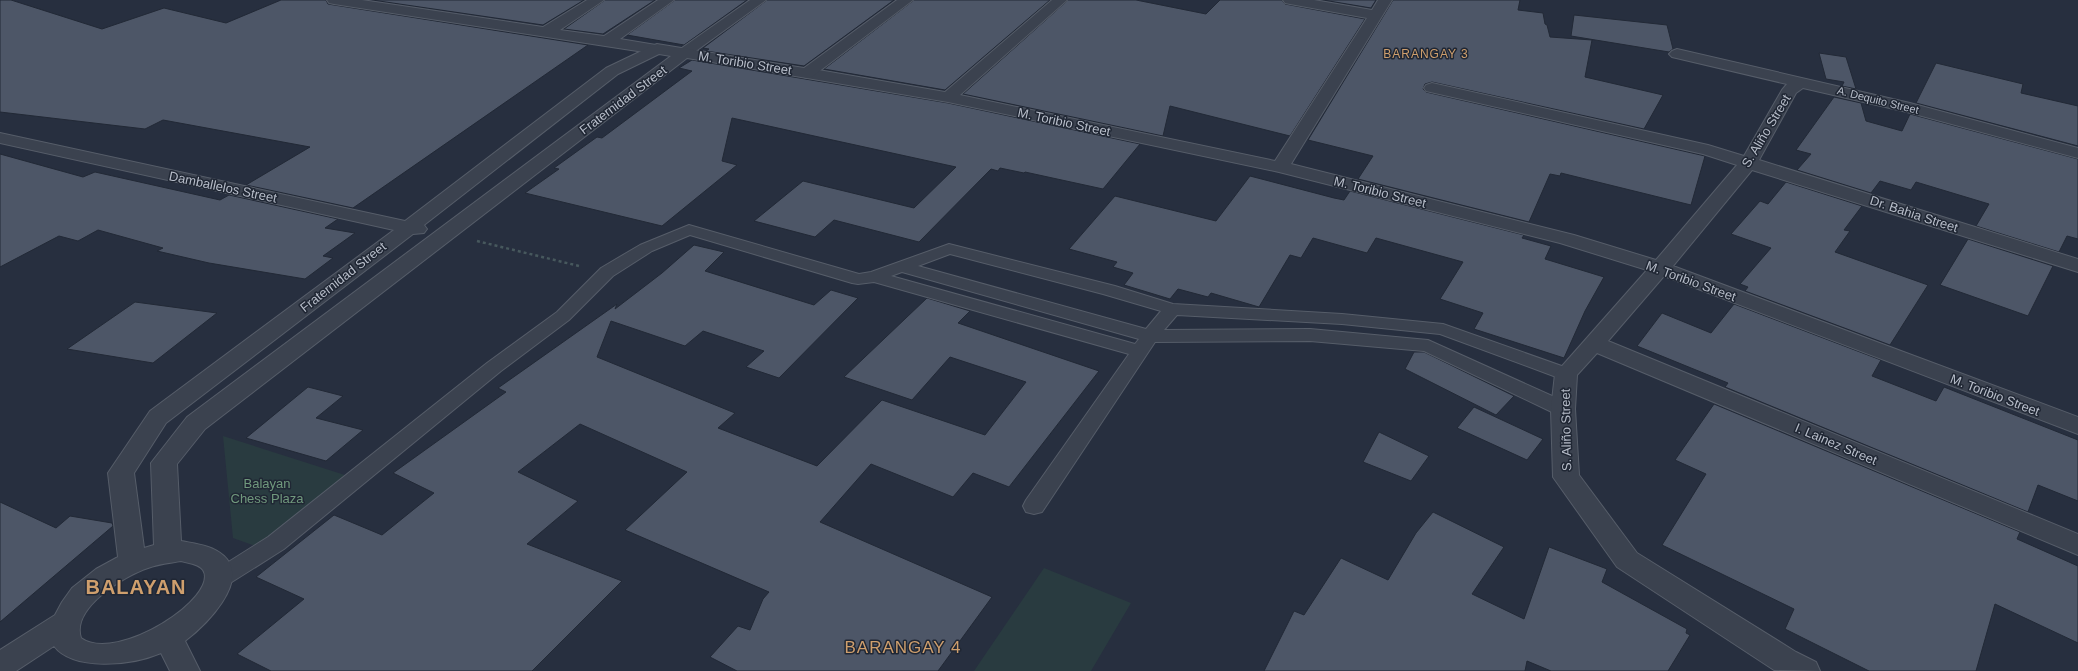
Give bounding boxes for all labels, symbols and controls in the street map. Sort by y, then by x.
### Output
district label: BARANGAY 3 [1383,47,1469,61]
street label: M. Toribio Street [697,48,793,78]
street label: Fraternidad Street [577,62,670,138]
street label: A. Dequito Street [1836,84,1920,116]
street label: S. Aliño Street [1738,92,1794,170]
street label: M. Toribio Street [1016,105,1112,139]
street label: Damballelos Street [168,168,279,206]
street label: M. Toribio Street [1332,173,1428,211]
street label: Dr. Bahia Street [1868,193,1960,235]
street label: Fraternidad Street [297,239,389,315]
street label: M. Toribio Street [1644,258,1738,304]
street label: M. Toribio Street [1948,371,2042,419]
street label: S. Aliño Street [1558,388,1574,471]
street label: I. Lainez Street [1793,420,1880,468]
park label: Balayan Chess Plaza [231,476,304,506]
district label: BALAYAN [85,576,187,598]
district label: BARANGAY 4 [844,638,962,657]

